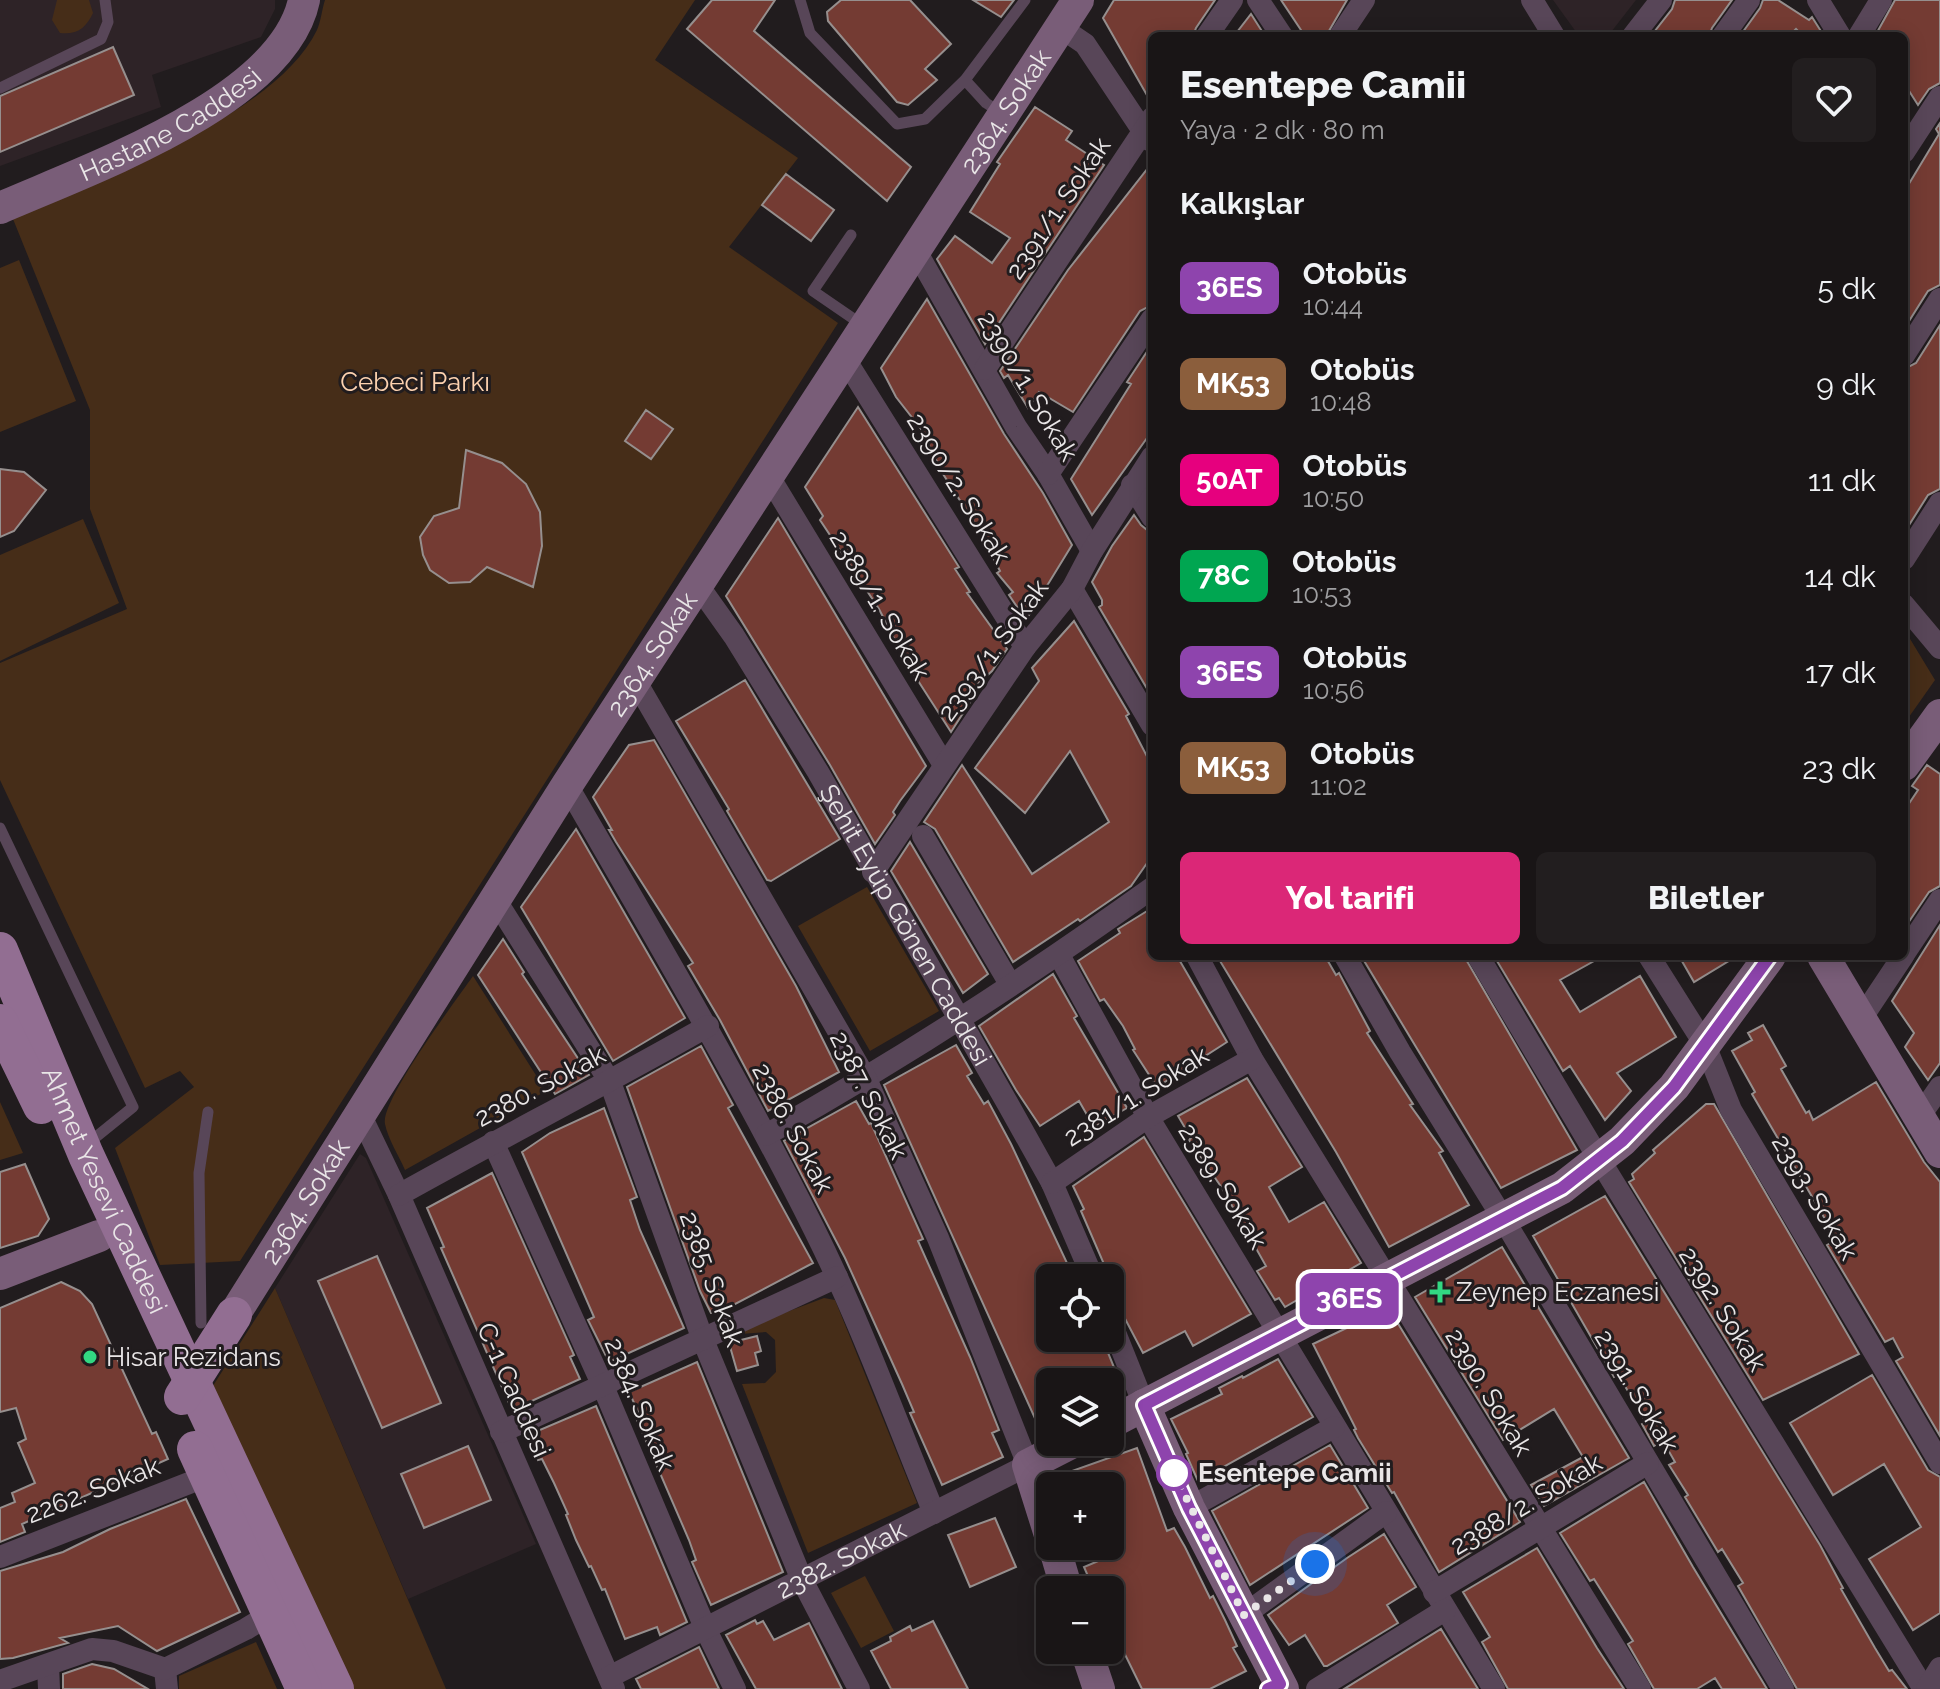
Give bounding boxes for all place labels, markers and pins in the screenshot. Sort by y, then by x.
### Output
place label: Zeynep Eczanesi [1456,1277,1659,1307]
marker: Zeynep Eczanesi [1431,1283,1449,1301]
place label: Hisar Rezidans [106,1342,281,1372]
marker: Hisar Rezidans [81,1348,99,1366]
marker: Esentepe Camii [1157,1456,1191,1490]
place label: Esentepe Camii [1198,1458,1392,1488]

